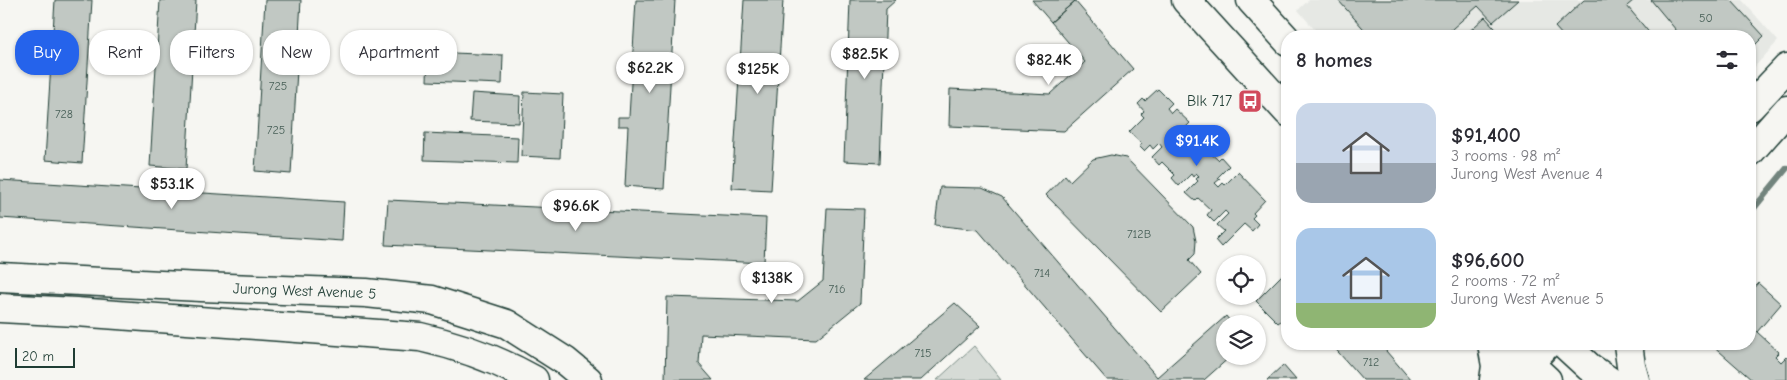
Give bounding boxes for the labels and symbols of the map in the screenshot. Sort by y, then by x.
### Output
house number: 50 [1699,11,1713,25]
pin: $82.5K [824,38,906,80]
pin: $82.4K [1008,44,1090,86]
pin: $62.2K [609,52,691,94]
pin: $125K [723,52,793,95]
house number: 725 [269,79,287,93]
bus stop icon: Blk 717 [1237,88,1263,114]
place label: Blk 717 [1187,92,1232,110]
house number: 728 [55,107,73,121]
house number: 725 [267,123,285,137]
pin: $91.4K [1156,124,1238,167]
pin: $53.1K [131,168,213,210]
pin: $96.6K [535,190,617,232]
house number: 712B [1127,227,1151,241]
pin: $138K [737,262,807,304]
house number: 714 [1034,266,1050,280]
street label: Jurong West Avenue 5 [233,279,377,303]
house number: 716 [829,282,845,296]
scale bar [15,345,75,368]
house number: 715 [915,346,931,360]
house number: 712 [1363,355,1379,369]

